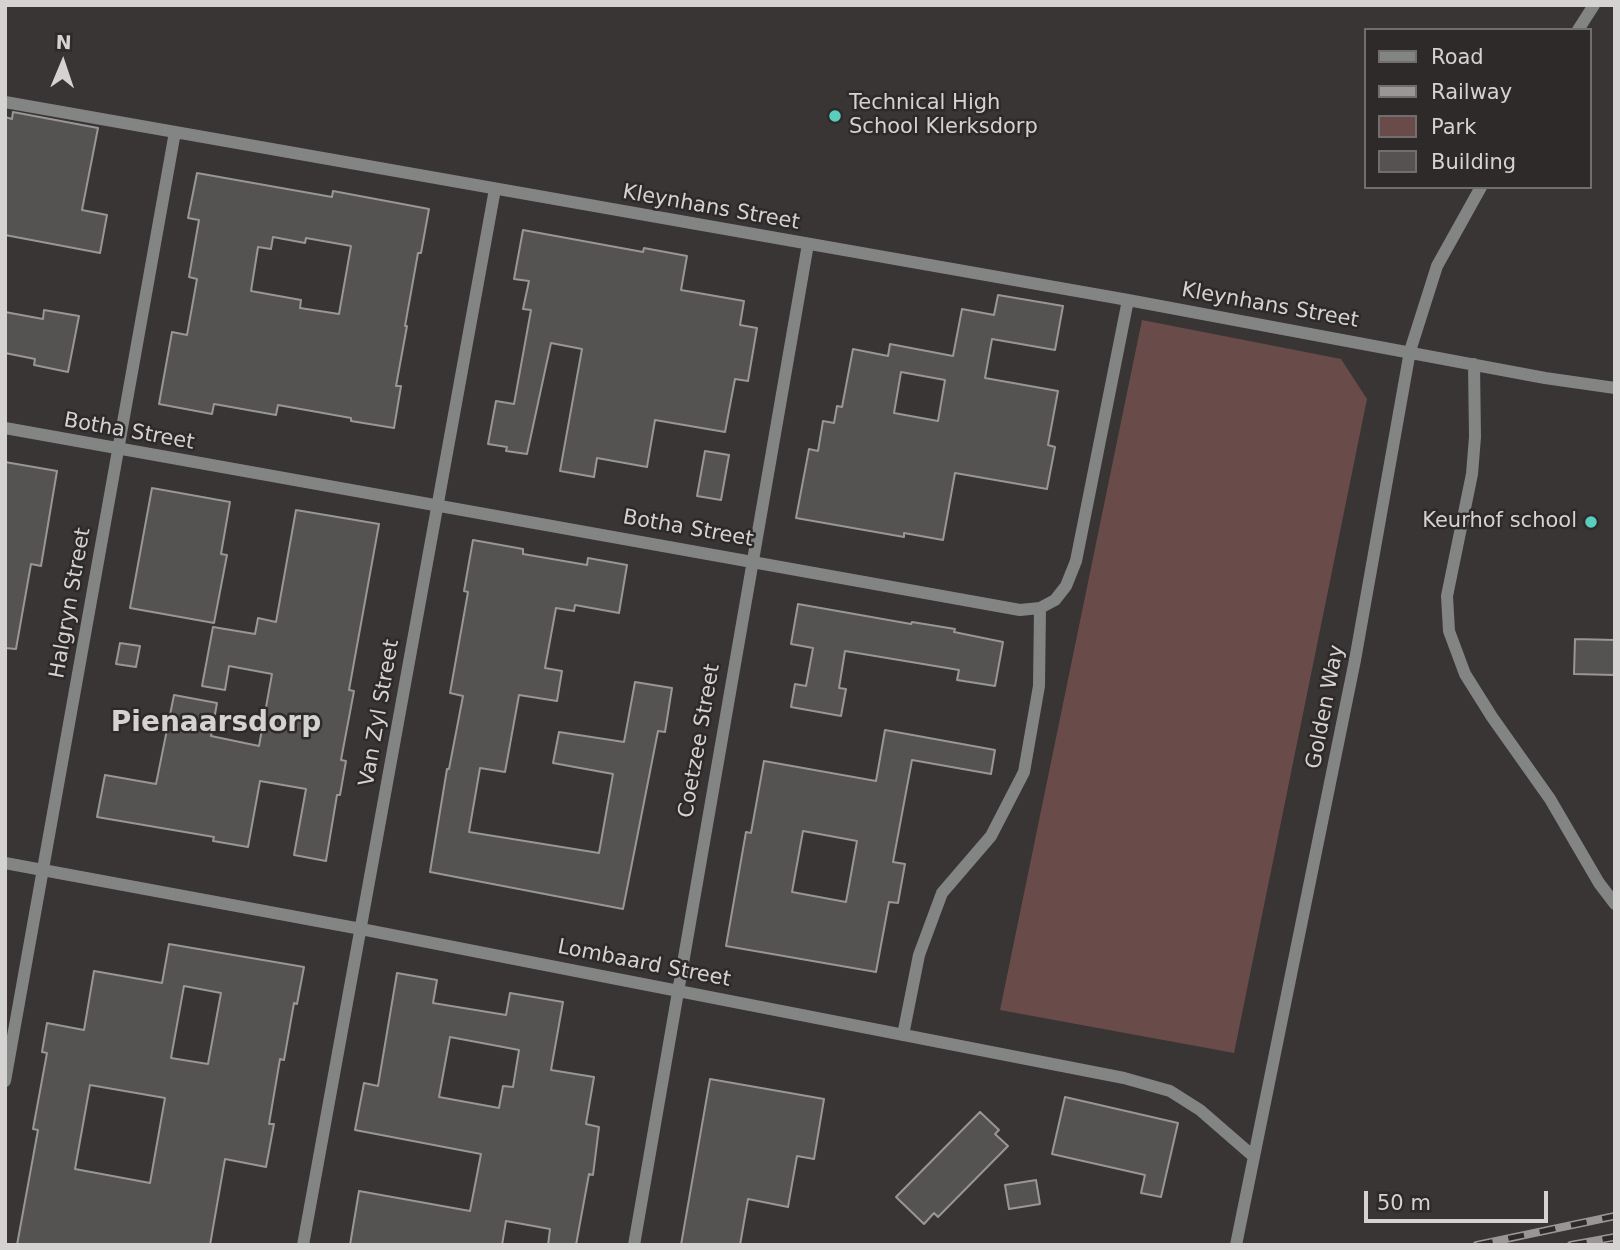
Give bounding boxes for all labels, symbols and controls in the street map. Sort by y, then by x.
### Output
north arrow [28,28,98,98]
legend [1364,28,1592,189]
text: N [55,31,72,53]
text: Road [1431,45,1484,69]
text: Railway [1431,80,1512,104]
place label: Technical High School Klerksdorp [849,91,1038,141]
marker: Technical High School Klerksdorp [827,108,843,124]
text: Park [1431,115,1476,139]
text: Building [1431,150,1516,174]
street label: Kleynhans Street [621,180,801,236]
street label: Kleynhans Street [1180,278,1360,334]
street label: Botha Street [62,408,196,456]
street label: Botha Street [621,505,755,553]
place label: Keurhof school [1422,509,1577,535]
marker: Keurhof school [1583,514,1599,530]
street label: Halgryn Street [45,526,97,680]
street label: Van Zyl Street [355,638,405,788]
street label: Golden Way [1302,643,1350,771]
street label: Coetzee Street [674,662,726,820]
district label: Pienaarsdorp [111,707,321,741]
street label: Lombaard Street [555,935,733,993]
scale bar [1368,1176,1552,1220]
text: 50 m [1377,1191,1431,1215]

